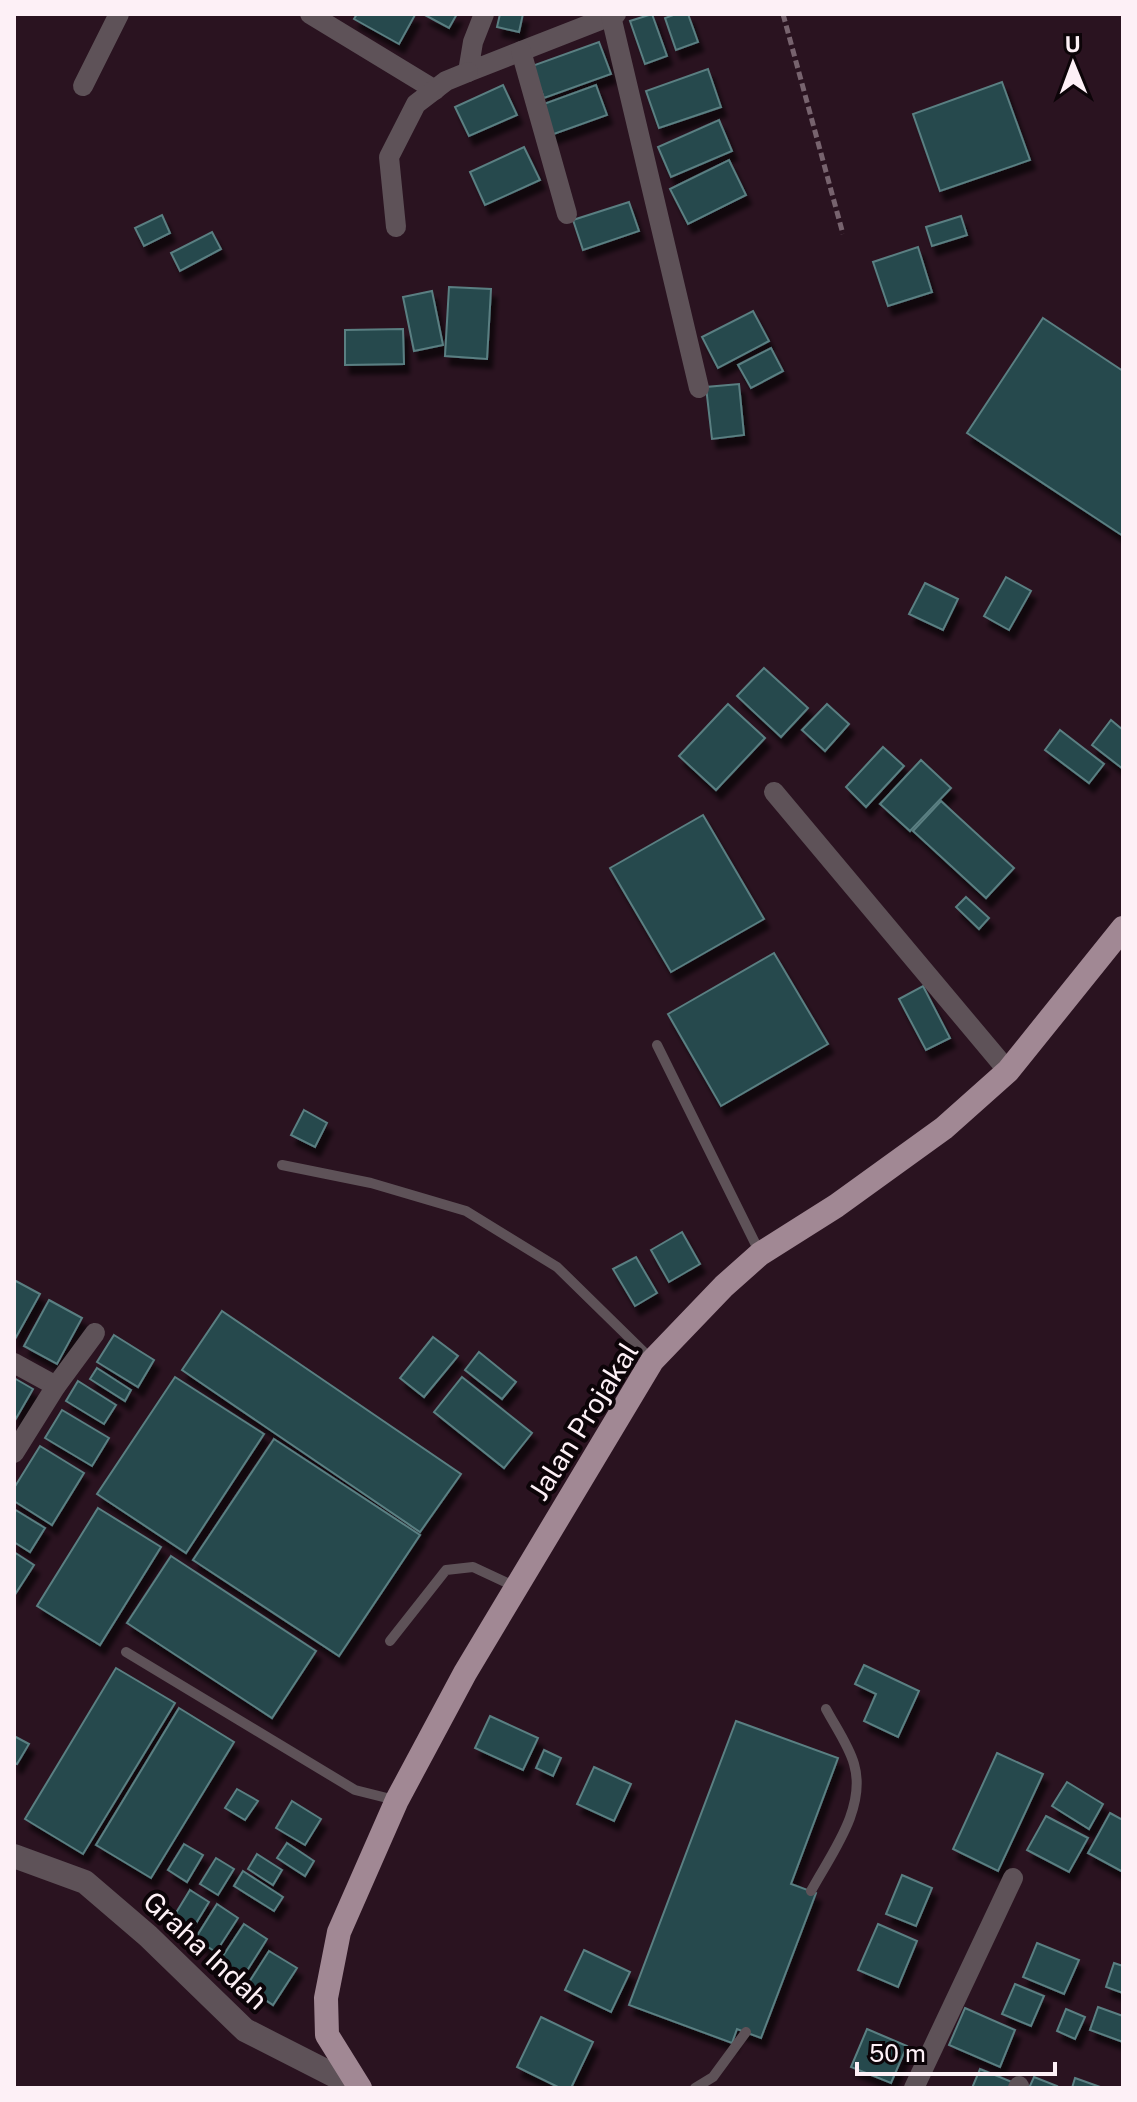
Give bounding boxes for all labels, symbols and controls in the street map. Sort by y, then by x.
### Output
north arrow [1033,24,1113,104]
text: U [1064,31,1081,57]
street label: Jalan Projakal [521,1336,645,1506]
street label: Graha Indah [137,1884,275,2016]
scale bar [857,2026,1055,2076]
text: 50 m [869,2039,926,2067]

